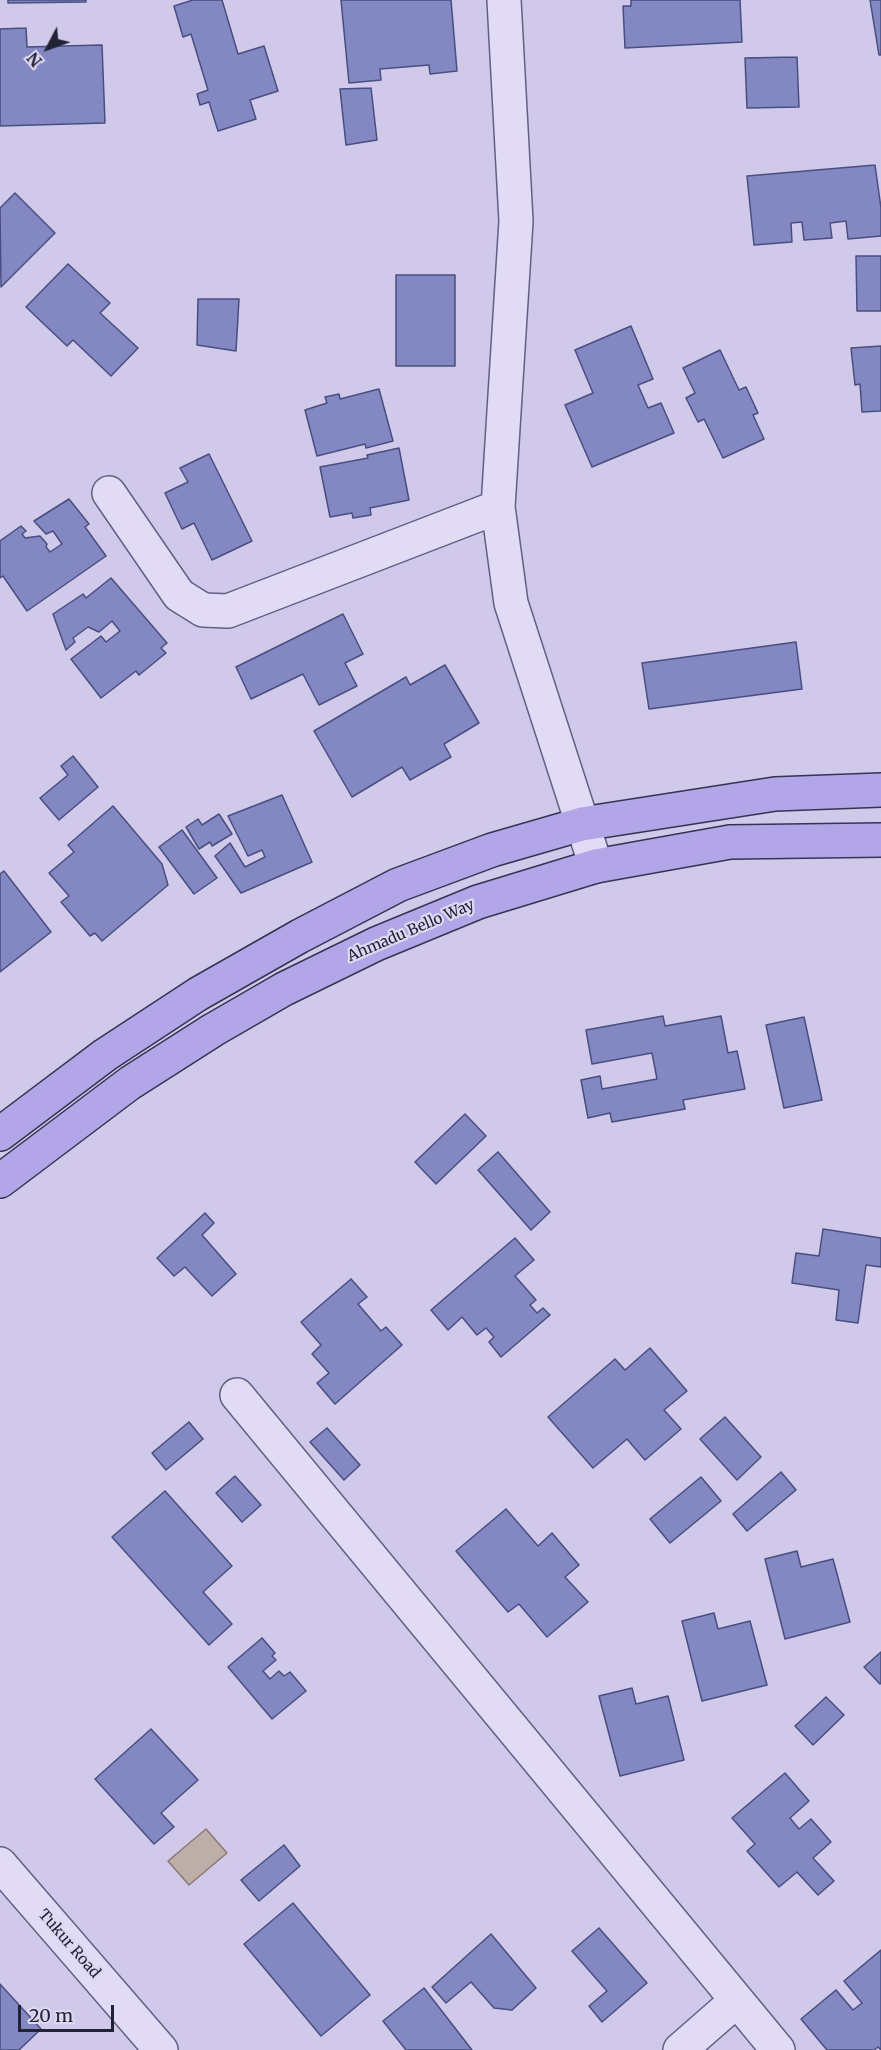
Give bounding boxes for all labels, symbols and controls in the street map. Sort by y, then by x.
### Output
north arrow [18,18,78,78]
text: N [23,48,46,71]
street label: Ahmadu Bello Way [345,896,477,966]
street label: Tukur Road [34,1906,104,1982]
scale bar [21,1993,117,2031]
text: 20 m [29,2004,73,2027]

